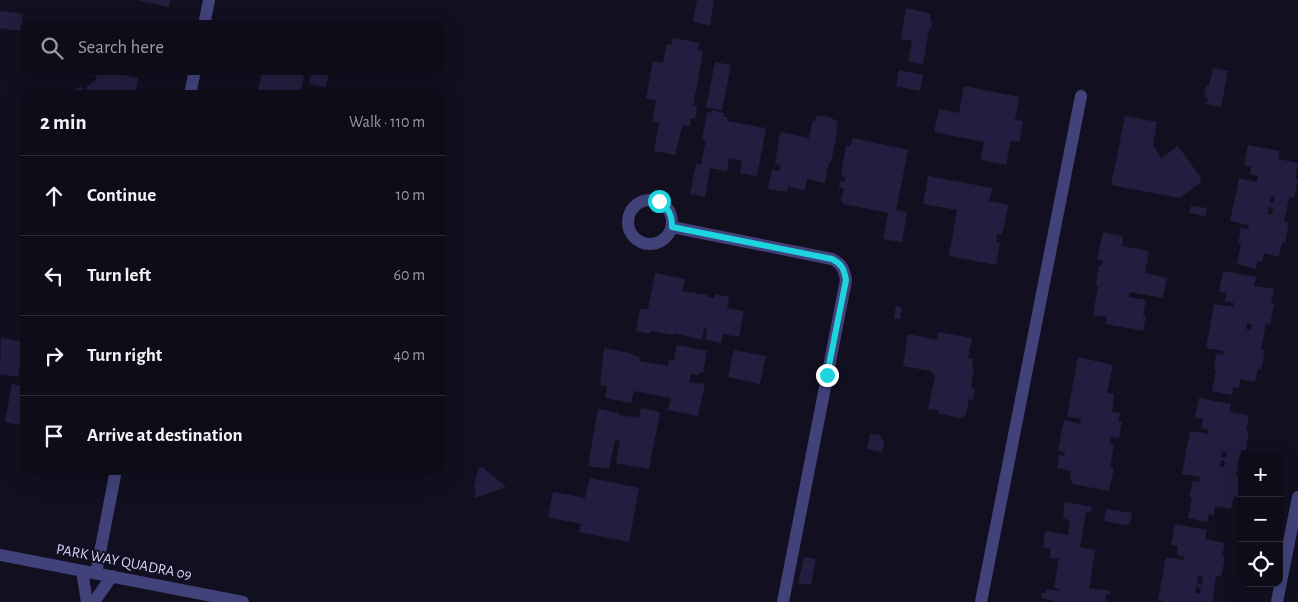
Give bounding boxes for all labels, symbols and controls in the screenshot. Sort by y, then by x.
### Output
search box [20,20,445,75]
icon: search [38,34,66,62]
text: Search here [78,38,164,57]
text: 2 min [40,112,87,133]
text: Walk · 110 m [349,114,425,130]
icon: ahead [40,182,68,210]
text: Continue [87,186,156,205]
text: 10 m [396,187,425,203]
route start [648,190,671,213]
icon: left [40,262,68,290]
text: Turn left [87,266,151,285]
text: 60 m [394,267,425,283]
icon: right [40,342,68,370]
text: Turn right [87,346,162,365]
text: 40 m [393,347,425,363]
route end [816,364,839,387]
icon: arrive [40,422,68,450]
text: Arrive at destination [87,426,243,445]
map controls [1238,452,1283,587]
button: + [1238,452,1283,497]
button: − [1238,497,1283,542]
street label: PARK WAY QUADRA 09 [55,542,193,582]
button: locate [1238,542,1283,587]

